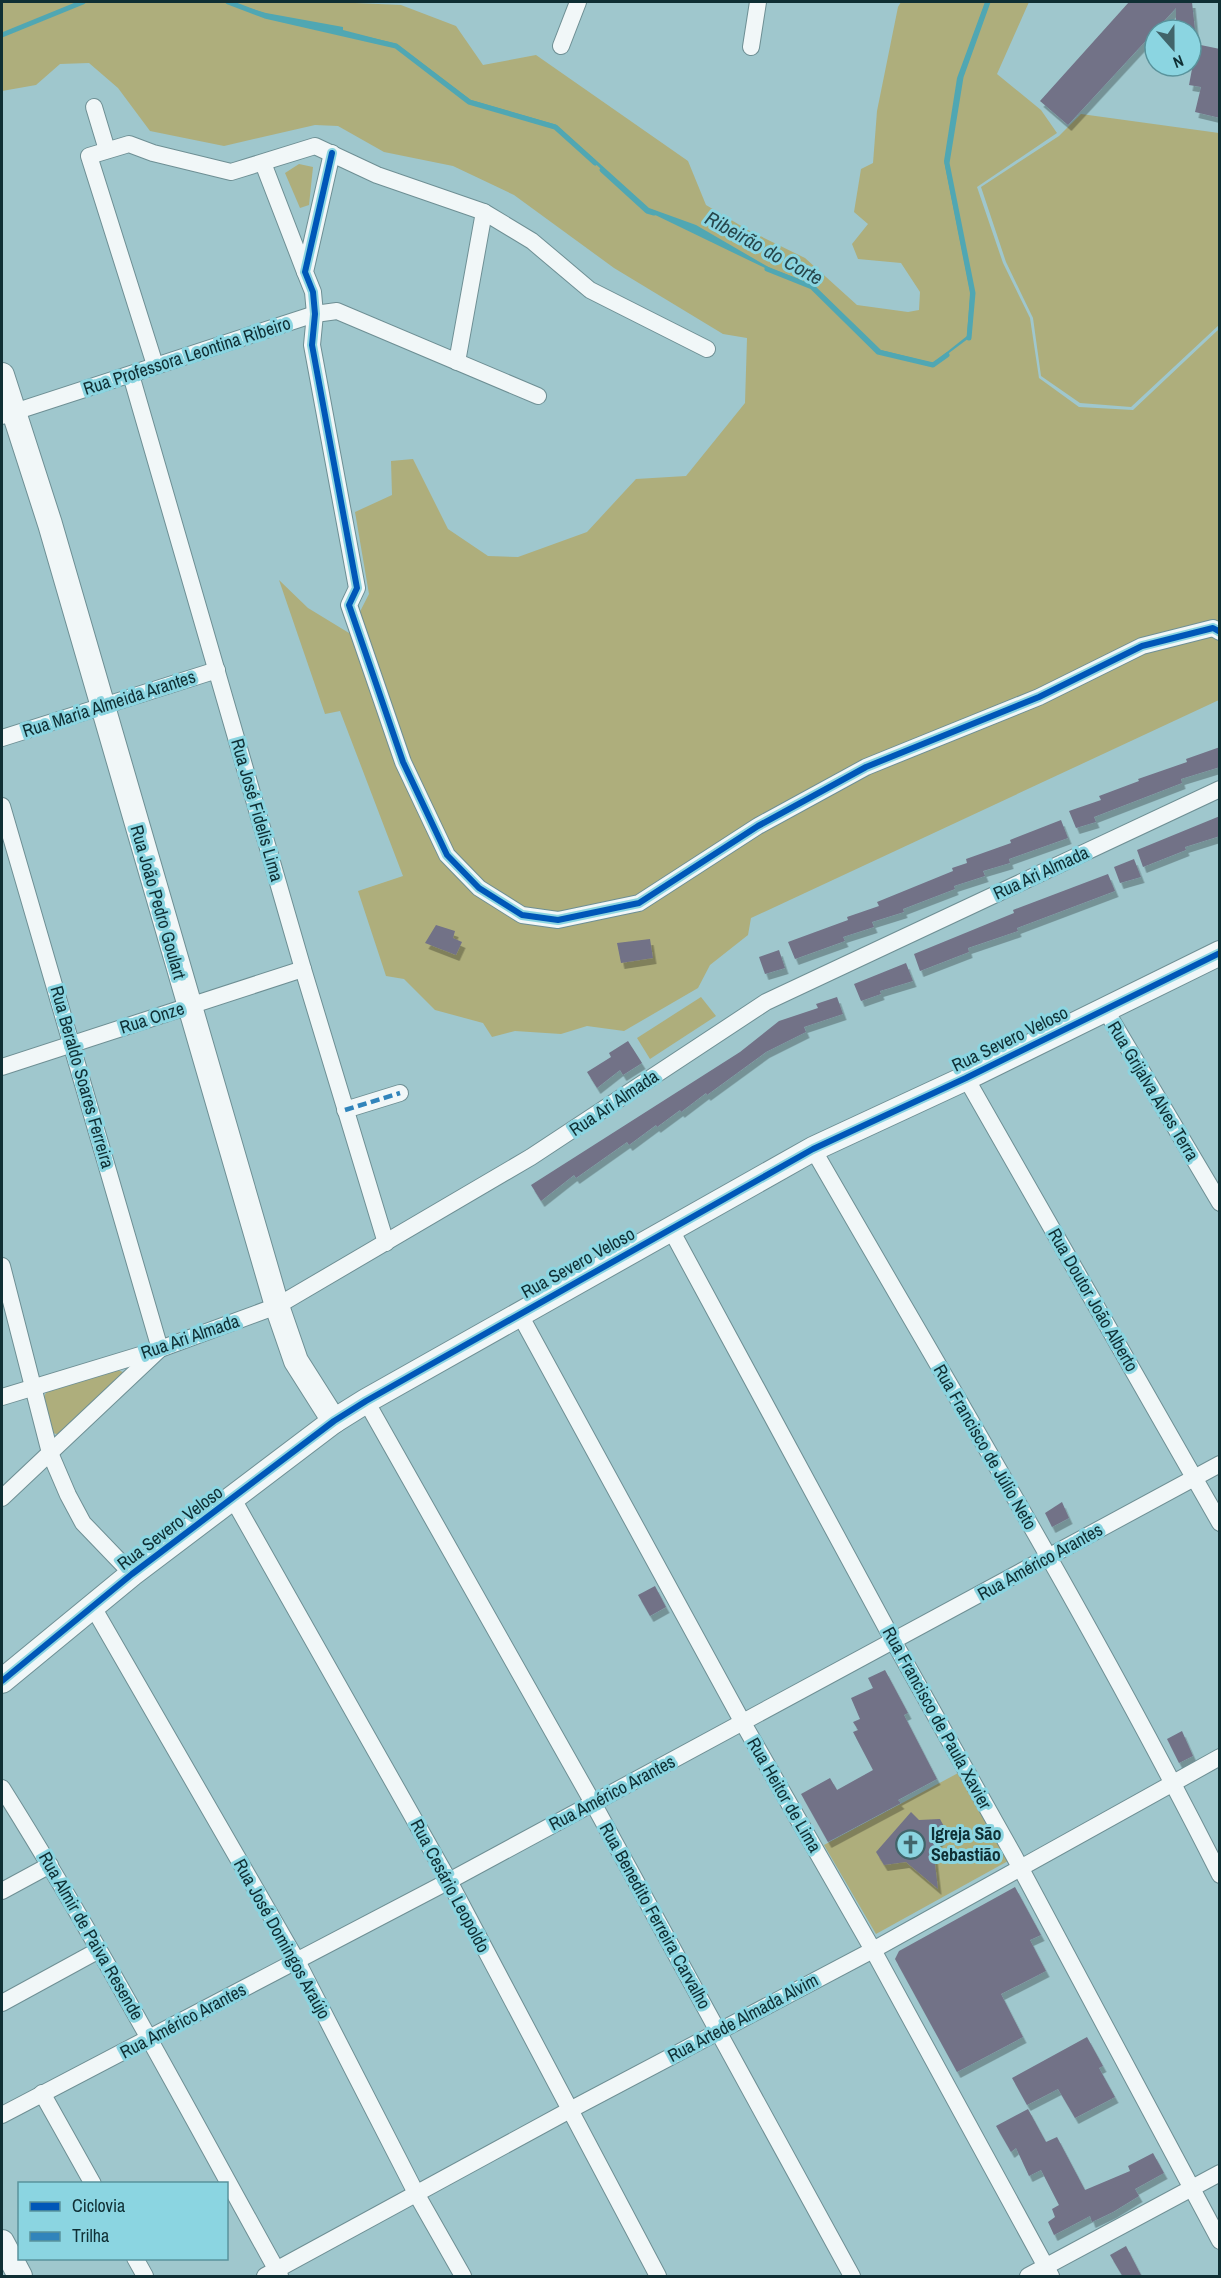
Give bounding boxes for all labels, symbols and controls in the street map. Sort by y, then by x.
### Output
north arrow [1143,18,1203,78]
text: N [1170,50,1187,74]
water label: Ribeirão do Corte [701,204,828,291]
street label: Rua Professora Leontina Ribeiro [80,310,294,401]
street label: Rua Maria Almeida Arantes [19,664,199,743]
street label: Rua José Fidelis Lima [225,735,290,884]
street label: Rua João Pedro Goulart [125,822,192,982]
street label: Rua Ari Almada [989,840,1093,906]
street label: Rua Beraldo Soares Ferreira [44,983,121,1171]
street label: Rua Onze [116,995,187,1040]
street label: Rua Severo Veloso [948,1000,1072,1077]
street label: Rua Grijalva Alves Terra [1102,1016,1205,1165]
street label: Rua Ari Almada [564,1064,663,1142]
street label: Rua Severo Veloso [516,1221,639,1304]
street label: Rua Doutor João Alberto [1042,1224,1145,1376]
street label: Rua Ari Almada [137,1308,242,1365]
street label: Rua Francisco de Júlio Neto [928,1359,1043,1534]
street label: Rua Severo Veloso [112,1480,228,1576]
street label: Rua Américo Arantes [973,1517,1107,1606]
street label: Rua Francisco de Paula Xavier [877,1622,998,1814]
street label: Rua Heitor de Lima [741,1733,827,1857]
street label: Rua Américo Arantes [544,1749,679,1836]
street label: Rua Cesário Leopoldo [405,1815,496,1957]
street label: Rua Benedito Ferreira Carvalho [594,1818,717,2013]
place label: Igreja São Sebastião [931,1821,1002,1867]
church icon: Igreja São Sebastião [894,1828,926,1860]
street label: Rua Almir de Paiva Resende [33,1847,150,2024]
street label: Rua José Domingos Araújo [228,1854,337,2023]
street label: Rua Artede Almada Alvim [663,1967,823,2068]
street label: Rua Américo Arantes [115,1977,250,2064]
legend [18,2182,228,2260]
text: Ciclovia [72,2193,125,2218]
text: Trilha [72,2223,109,2248]

